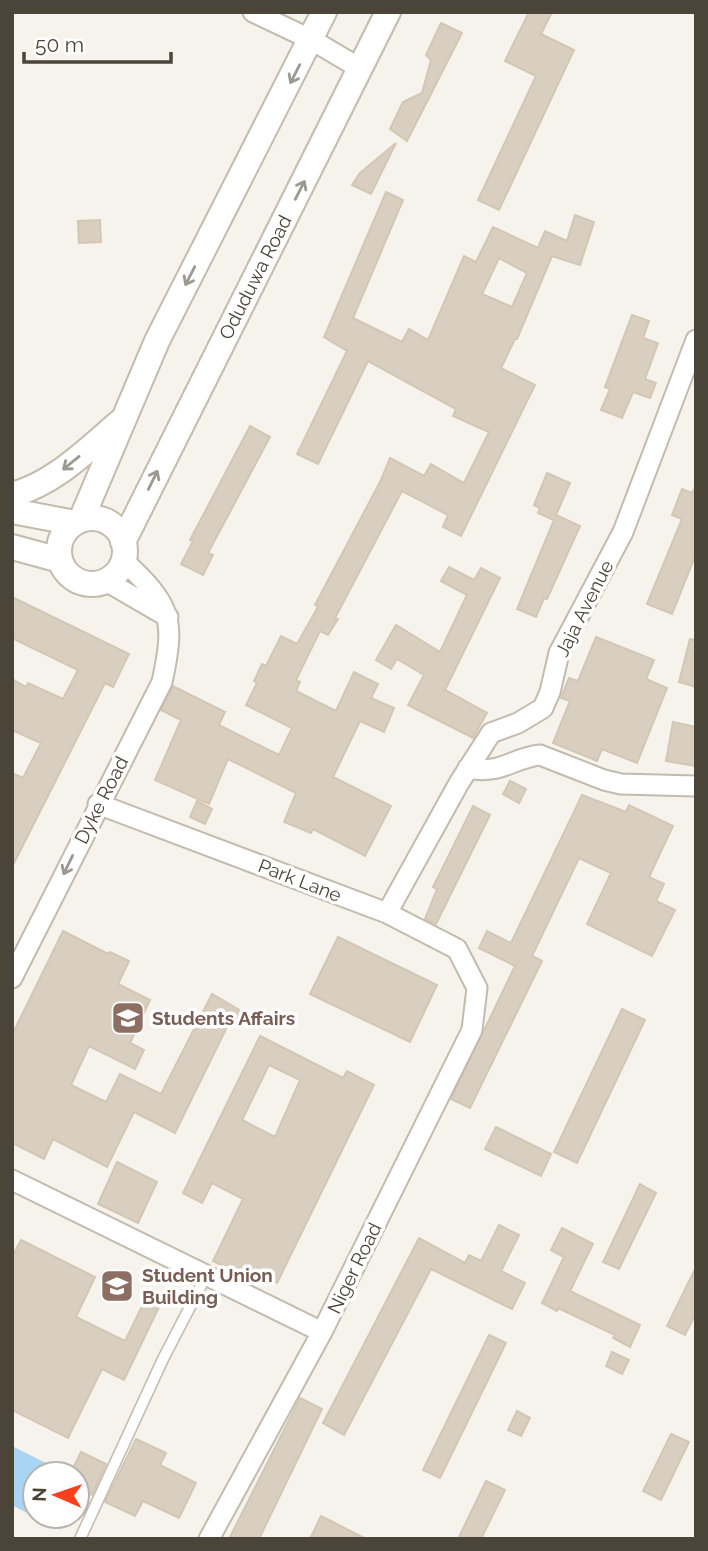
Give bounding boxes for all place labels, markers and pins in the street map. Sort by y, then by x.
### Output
school or university icon: Students Affairs [109,999,147,1037]
place label: Students Affairs [152,1007,295,1029]
place label: Student Union Building [142,1264,273,1308]
school or university icon: Student Union Building [98,1267,136,1305]

